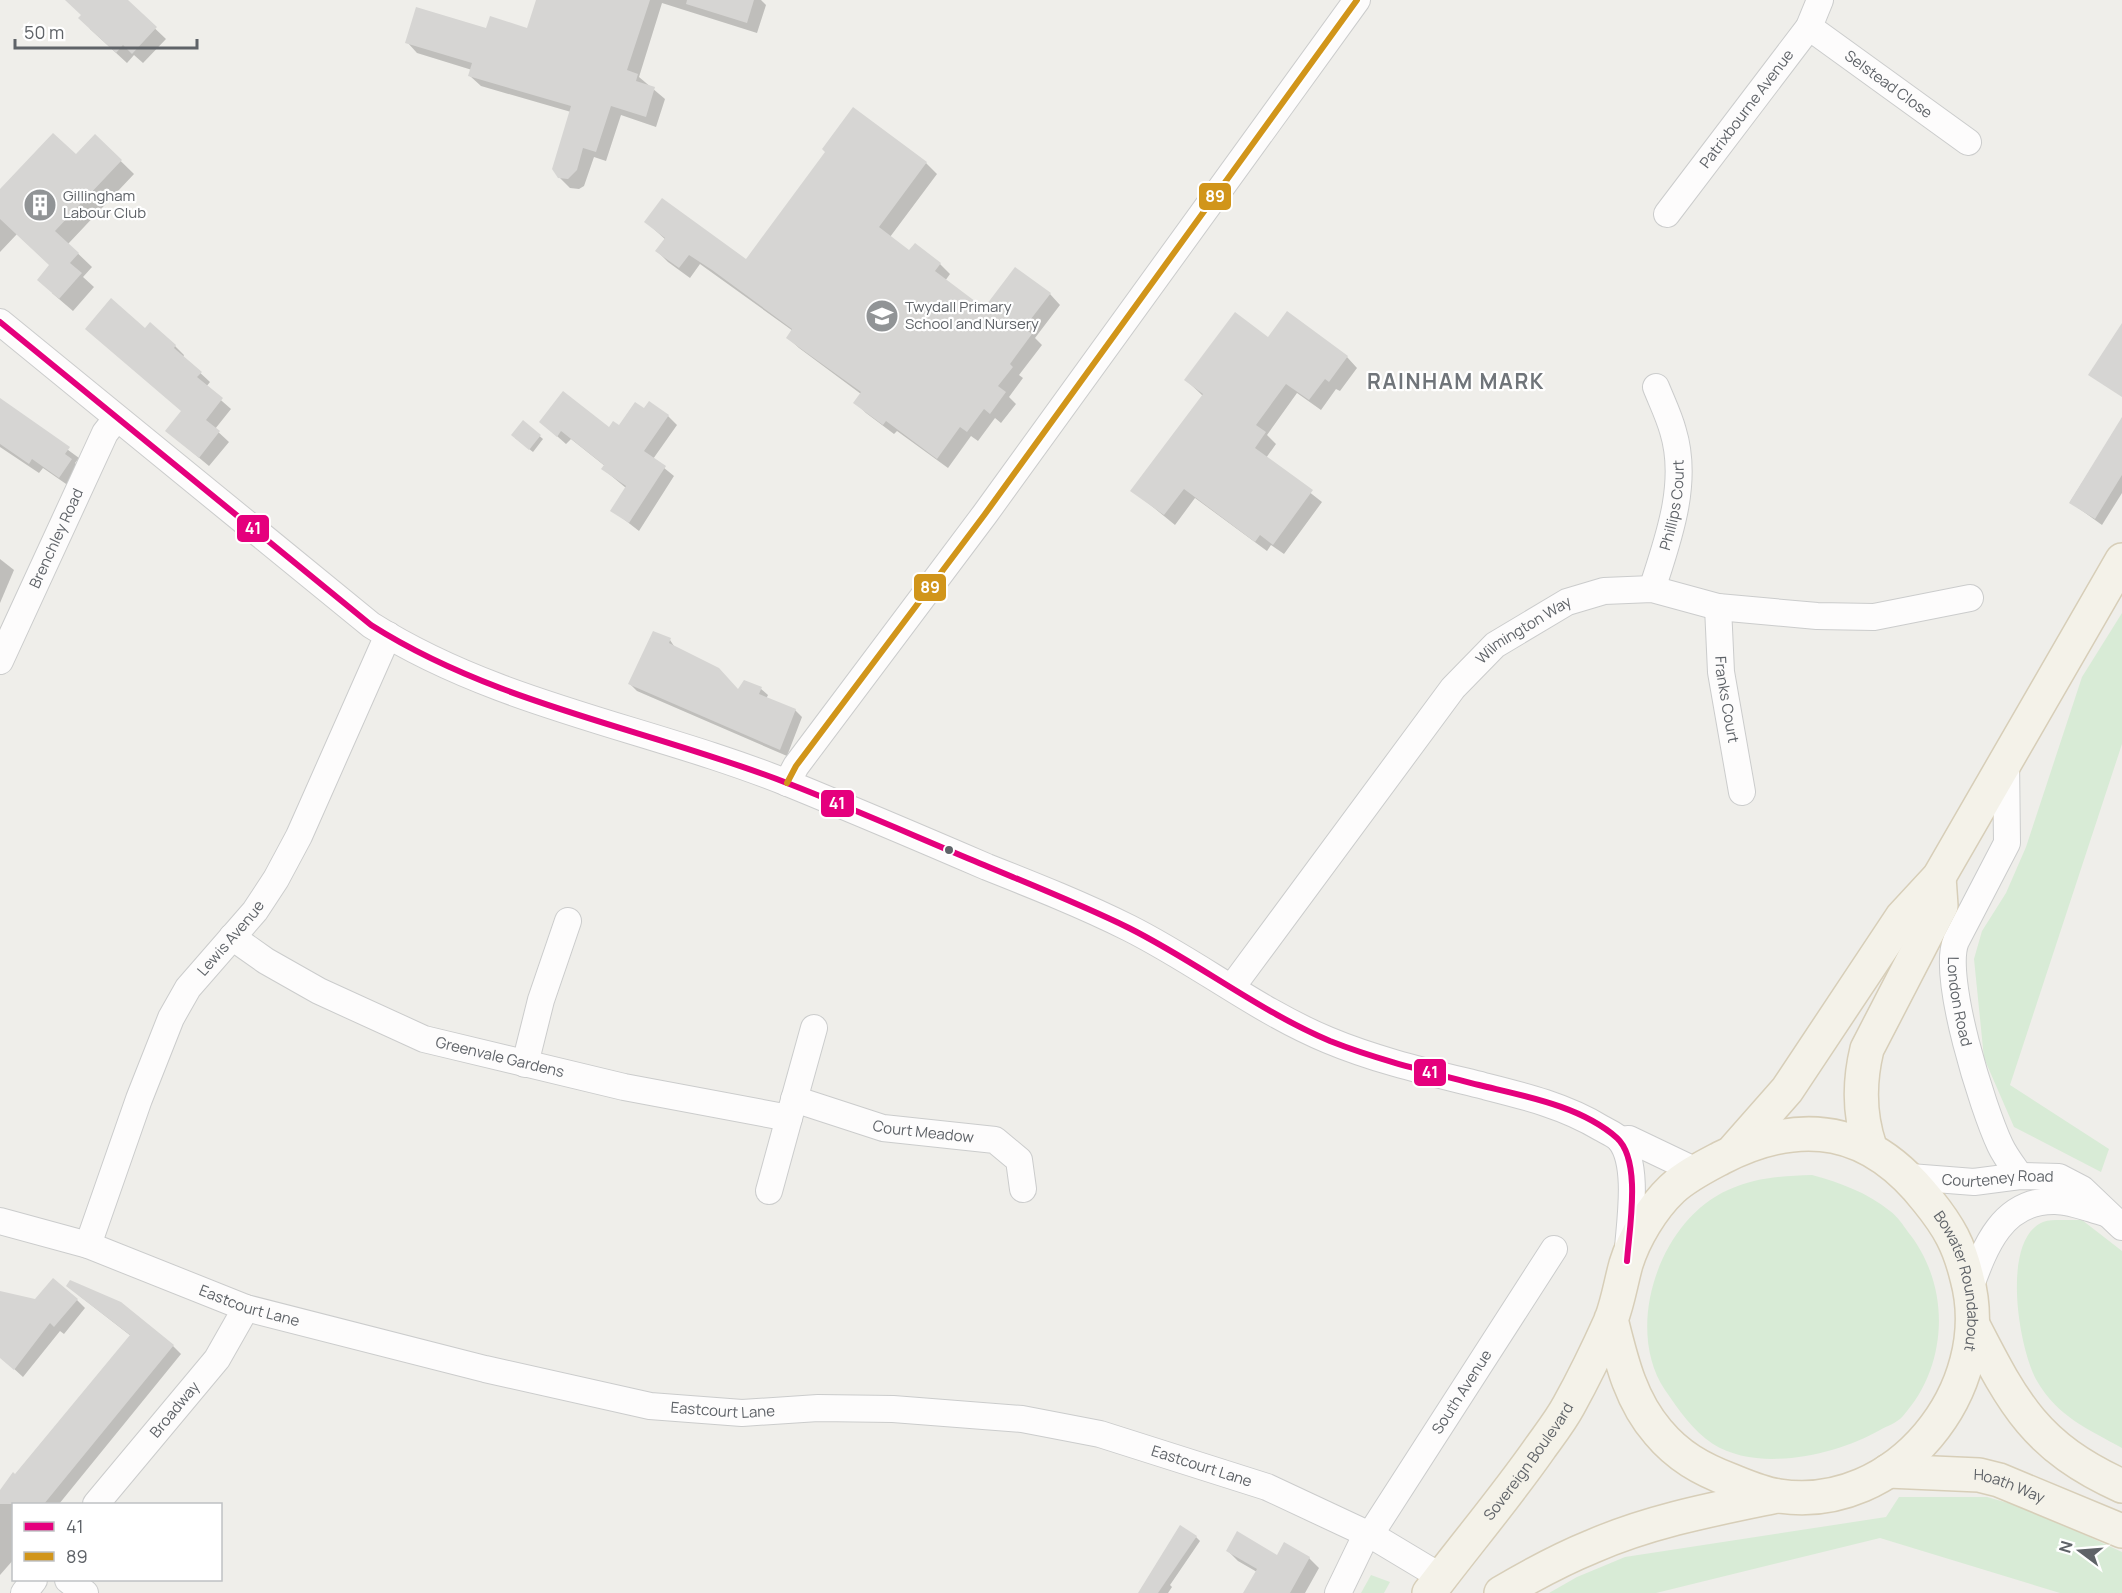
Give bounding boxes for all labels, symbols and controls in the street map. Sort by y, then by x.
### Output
scale bar [15,12,196,50]
text: 50 m [24,20,64,44]
street label: Patrixbourne Avenue [1694,45,1798,172]
street label: Selstead Close [1841,45,1937,123]
line badge: 89 [1198,182,1232,211]
place label: Gillingham Labour Club [63,185,146,223]
text: 89 [1205,185,1225,207]
building icon: Gillingham Labour Club [22,187,58,223]
place label: Twydall Primary School and Nursery [905,296,1039,334]
school or university icon: Twydall Primary School and Nursery [864,298,900,334]
district label: RAINHAM MARK [1367,367,1545,395]
street label: Phillips Court [1654,459,1689,553]
street label: Brenchley Road [24,485,88,592]
line badge: 41 [236,514,270,543]
text: 41 [245,517,261,539]
line badge: 89 [913,573,947,602]
text: 89 [920,576,940,598]
street label: Wilmington Way [1471,591,1575,669]
street label: Franks Court [1710,655,1744,745]
line badge: 41 [820,789,855,818]
text: 41 [829,792,845,814]
unlabelled marker [943,844,955,856]
street label: Lewis Avenue [192,896,269,980]
street label: London Road [1943,957,1978,1049]
street label: Greenvale Gardens [434,1031,566,1082]
line badge: 41 [1413,1058,1447,1087]
text: 41 [1422,1061,1438,1083]
street label: Court Meadow [870,1114,975,1148]
street label: Courteney Road [1941,1165,2054,1192]
street label: Bowater Roundabout [1929,1206,1983,1353]
street label: Eastcourt Lane [196,1279,302,1331]
street label: South Avenue [1427,1345,1497,1438]
street label: Broadway [145,1377,204,1442]
street label: Eastcourt Lane [670,1397,776,1423]
street label: Sovereign Boulevard [1478,1399,1578,1525]
street label: Eastcourt Lane [1149,1440,1255,1492]
street label: Hoath Way [1973,1464,2048,1508]
legend [12,1503,222,1581]
text: 41 [66,1514,84,1538]
north arrow [2050,1521,2110,1581]
text: N [2053,1538,2078,1555]
text: 89 [66,1544,88,1568]

